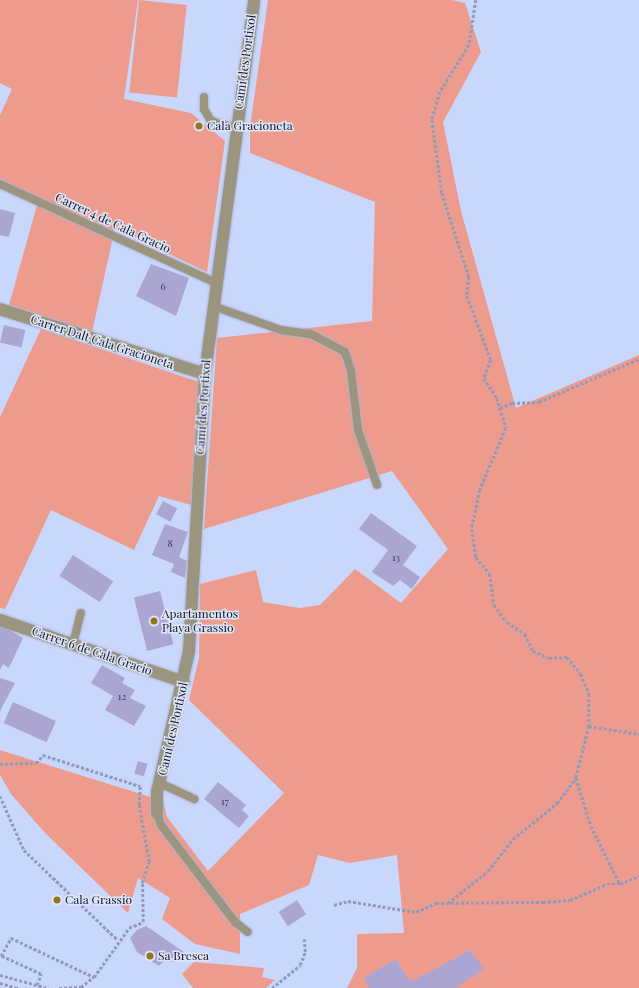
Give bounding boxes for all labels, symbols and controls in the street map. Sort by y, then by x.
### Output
street label: Camí des Portixol [231,14,259,110]
place label: Cala Gracioneta [207,119,293,133]
marker: Cala Gracioneta [194,121,204,131]
street label: Carrer 4 de Cala Gracio [53,190,173,256]
house number: 6 [160,281,166,293]
street label: Carrer Dalt Cala Gracioneta [28,312,176,372]
street label: Camí des Portixol [192,359,214,455]
house number: 8 [167,538,173,550]
house number: 13 [392,552,400,564]
place label: Apartamentos Playa Grassio [162,607,238,635]
marker: Apartamentos Playa Grassio [149,616,159,626]
street label: Carrer 6 de Cala Gracio [30,624,154,678]
street label: Camí des Portixol [155,681,191,777]
house number: 12 [118,691,126,703]
house number: 17 [221,796,229,808]
place label: Cala Grassio [65,893,132,907]
marker: Cala Grassio [52,895,62,905]
place label: Sa Bresca [158,949,209,963]
marker: Sa Bresca [145,951,155,961]

